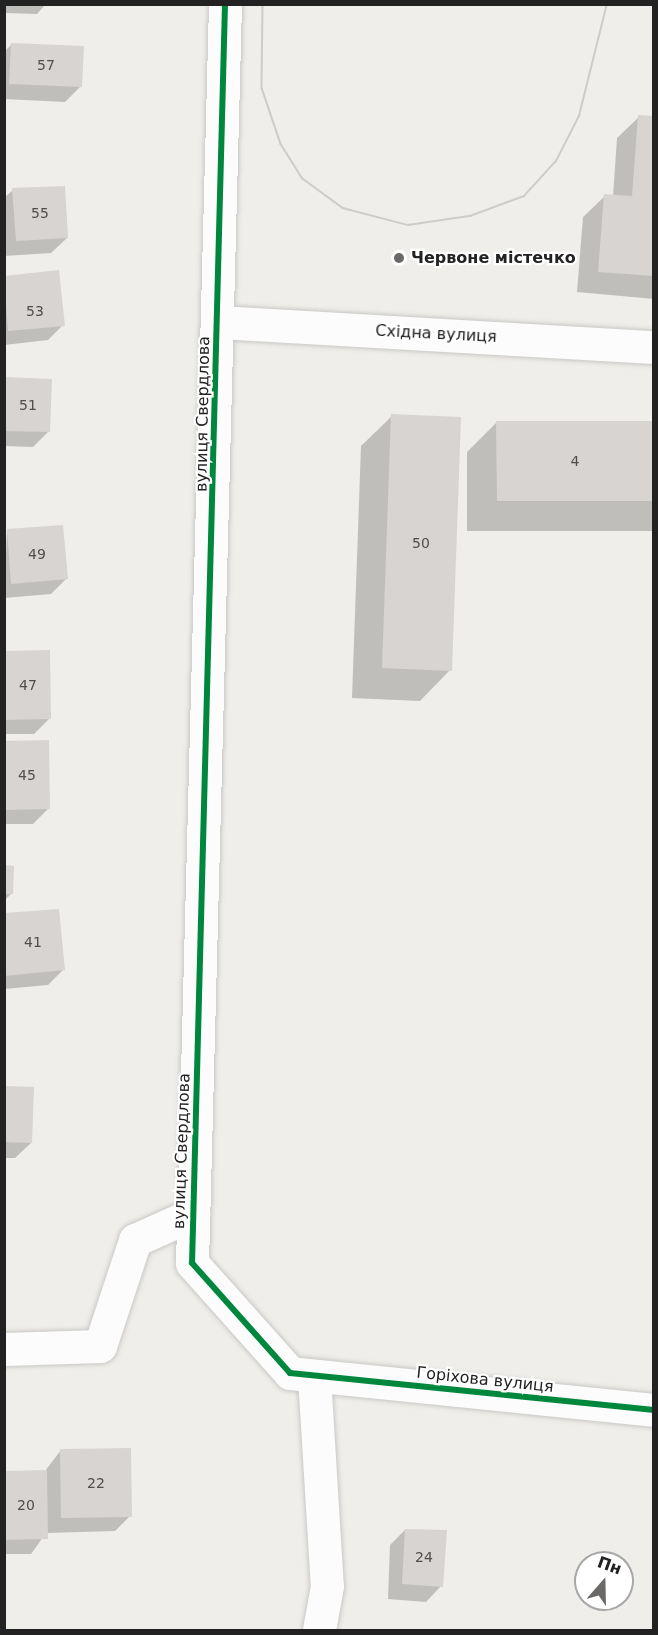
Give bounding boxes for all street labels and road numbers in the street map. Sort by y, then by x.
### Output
street label: Східна вулиця [375,321,497,347]
street label: вулиця Свердлова [192,336,214,492]
street label: вулиця Свердлова [170,1073,194,1229]
street label: Горіхова вулиця [415,1363,555,1397]

